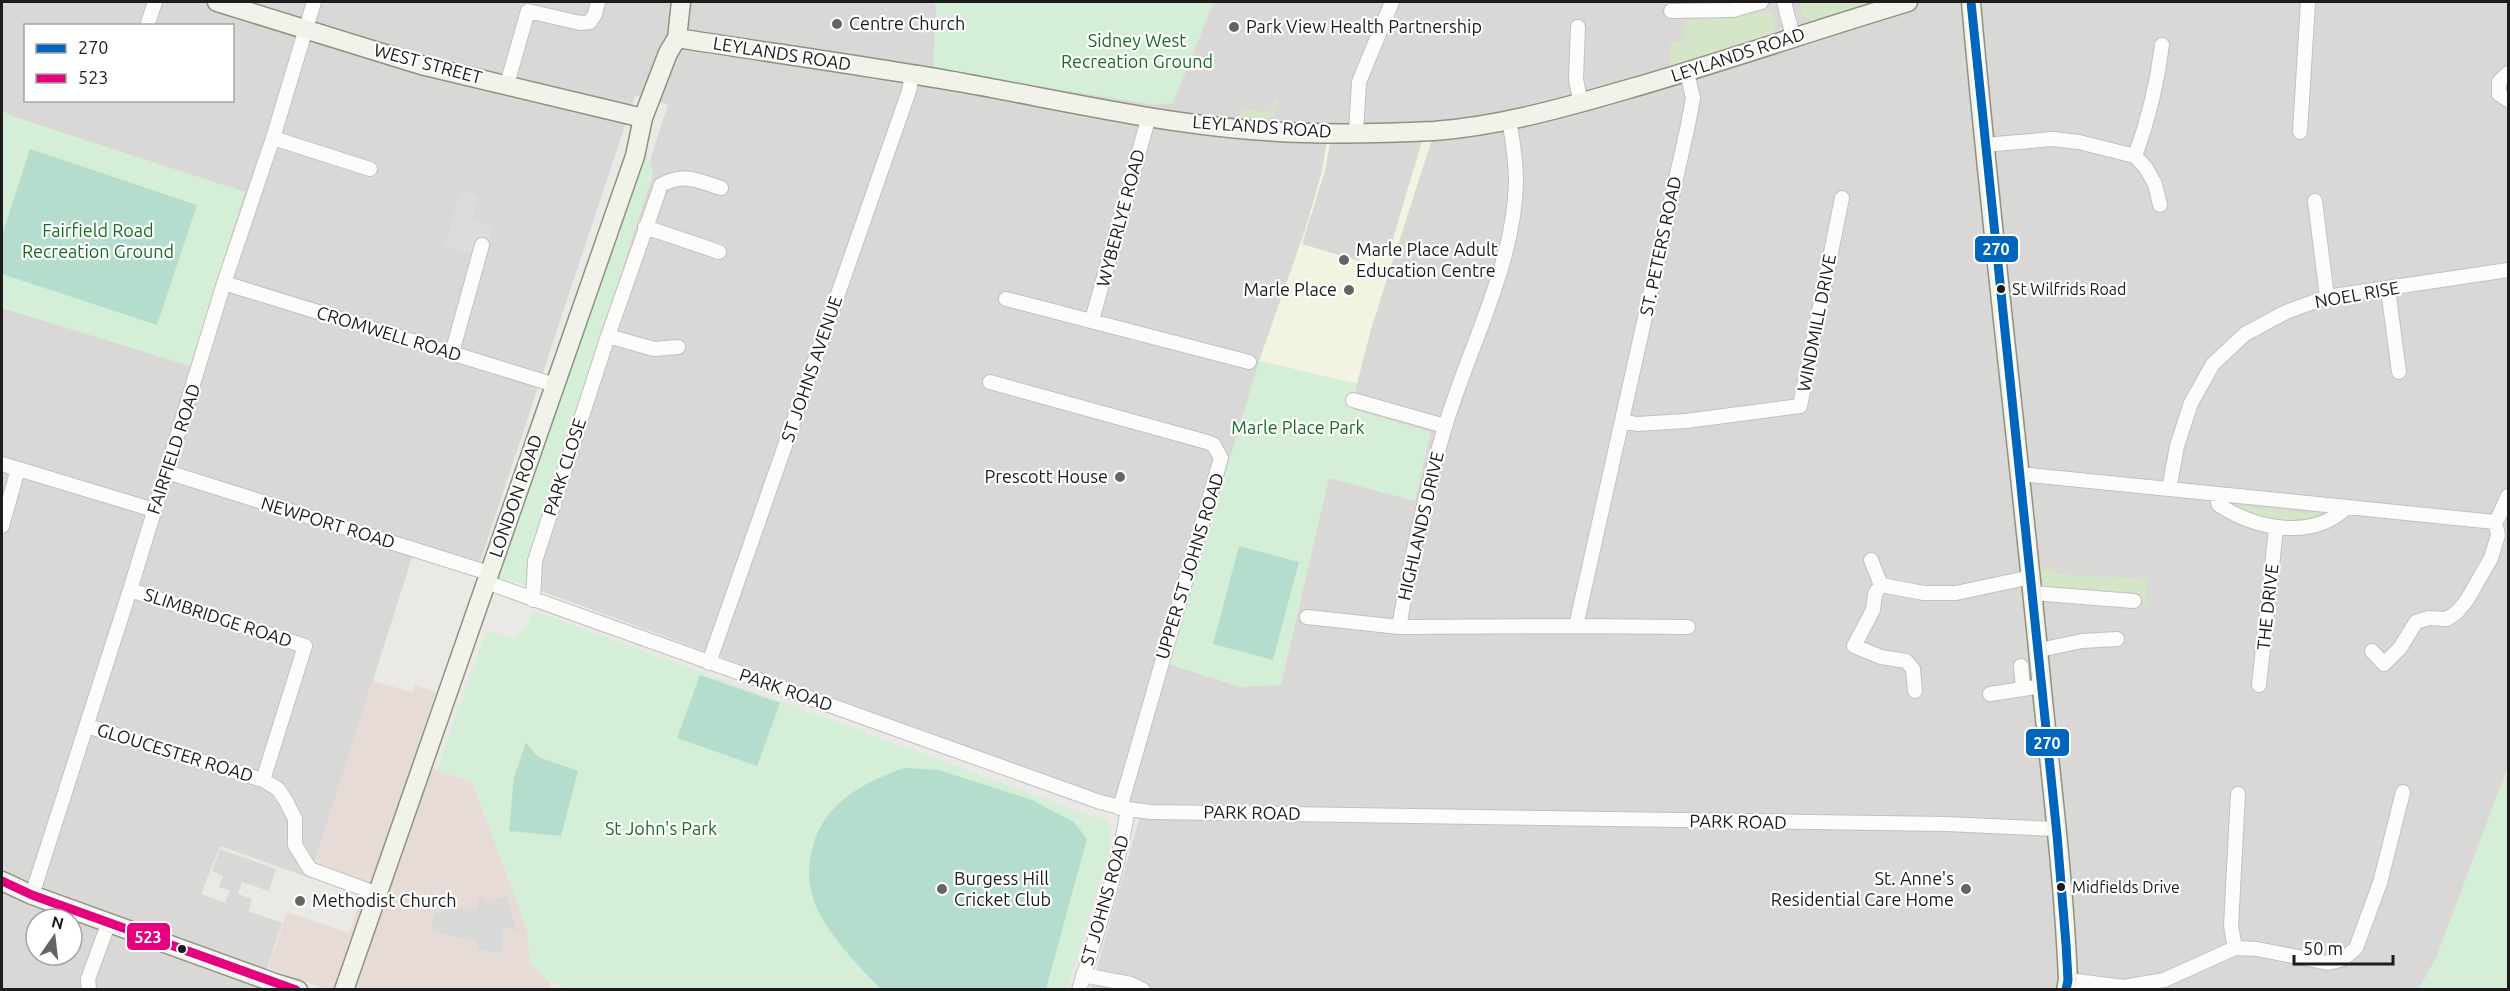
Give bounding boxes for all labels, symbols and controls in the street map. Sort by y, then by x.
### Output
place label: Centre Church [849,13,965,33]
place label: Park View Health Partnership [1246,16,1482,36]
marker: Centre Church [830,17,844,31]
marker: Park View Health Partnership [1227,20,1241,34]
street label: LEYLANDS ROAD [1668,23,1807,85]
legend [24,24,234,102]
park label: Sidney West Recreation Ground [1061,30,1213,71]
street label: LEYLANDS ROAD [712,32,853,74]
text: 270 [78,37,108,57]
street label: WEST STREET [372,39,485,87]
text: 523 [78,67,108,87]
street label: LEYLANDS ROAD [1192,111,1332,141]
street label: WYBERLYE ROAD [1092,147,1148,289]
street label: ST. PETERS ROAD [1635,174,1685,317]
park label: Fairfield Road Recreation Ground [22,220,174,261]
line badge: 270 [1974,235,2019,263]
place label: Marle Place Adult Education Centre [1356,239,1498,280]
text: 270 [1982,240,2010,258]
street label: WINDMILL DRIVE [1793,252,1839,393]
marker: Marle Place Adult Education Centre [1337,253,1351,267]
street label: NOEL RISE [2313,277,2401,311]
place label: Marle Place [1243,279,1337,299]
place label: St Wilfrids Road [2012,280,2126,298]
marker: Marle Place [1342,283,1356,297]
marker: St Wilfrids Road [1995,283,2007,295]
street label: ST JOHNS AVENUE [777,293,845,444]
street label: CROMWELL ROAD [314,301,464,365]
street label: FAIRFIELD ROAD [143,381,204,516]
street label: PARK CLOSE [539,415,589,518]
park label: Marle Place Park [1231,417,1365,437]
street label: LONDON ROAD [485,432,545,560]
street label: HIGHLANDS DRIVE [1393,449,1447,602]
place label: Prescott House [984,466,1108,486]
marker: Prescott House [1113,470,1127,484]
street label: UPPER ST JOHNS ROAD [1151,470,1227,661]
street label: NEWPORT ROAD [259,492,398,552]
street label: THE DRIVE [2253,563,2281,651]
street label: SLIMBRIDGE ROAD [142,584,295,650]
street label: PARK ROAD [737,664,836,714]
street label: GLOUCESTER ROAD [95,719,256,785]
line badge: 270 [2025,728,2070,757]
text: 270 [2033,734,2061,752]
street label: PARK ROAD [1203,801,1301,823]
street label: PARK ROAD [1689,810,1787,832]
park label: St John's Park [605,818,717,838]
street label: ST JOHNS ROAD [1076,832,1132,967]
place label: Burgess Hill Cricket Club [954,868,1051,909]
place label: St. Anne's Residential Care Home [1771,868,1954,909]
place label: Midfields Drive [2072,878,2180,896]
marker: Midfields Drive [2055,881,2067,893]
marker: Burgess Hill Cricket Club [935,882,949,896]
marker: St. Anne's Residential Care Home [1959,882,1973,896]
place label: Methodist Church [312,890,456,910]
marker: Methodist Church [293,894,307,908]
north arrow [24,907,84,967]
text: N [50,912,66,933]
line badge: 523 [126,922,171,951]
text: 523 [134,928,162,946]
scale bar [2294,928,2393,966]
text: 50 m [2303,938,2343,958]
unlabelled marker [176,943,188,955]

